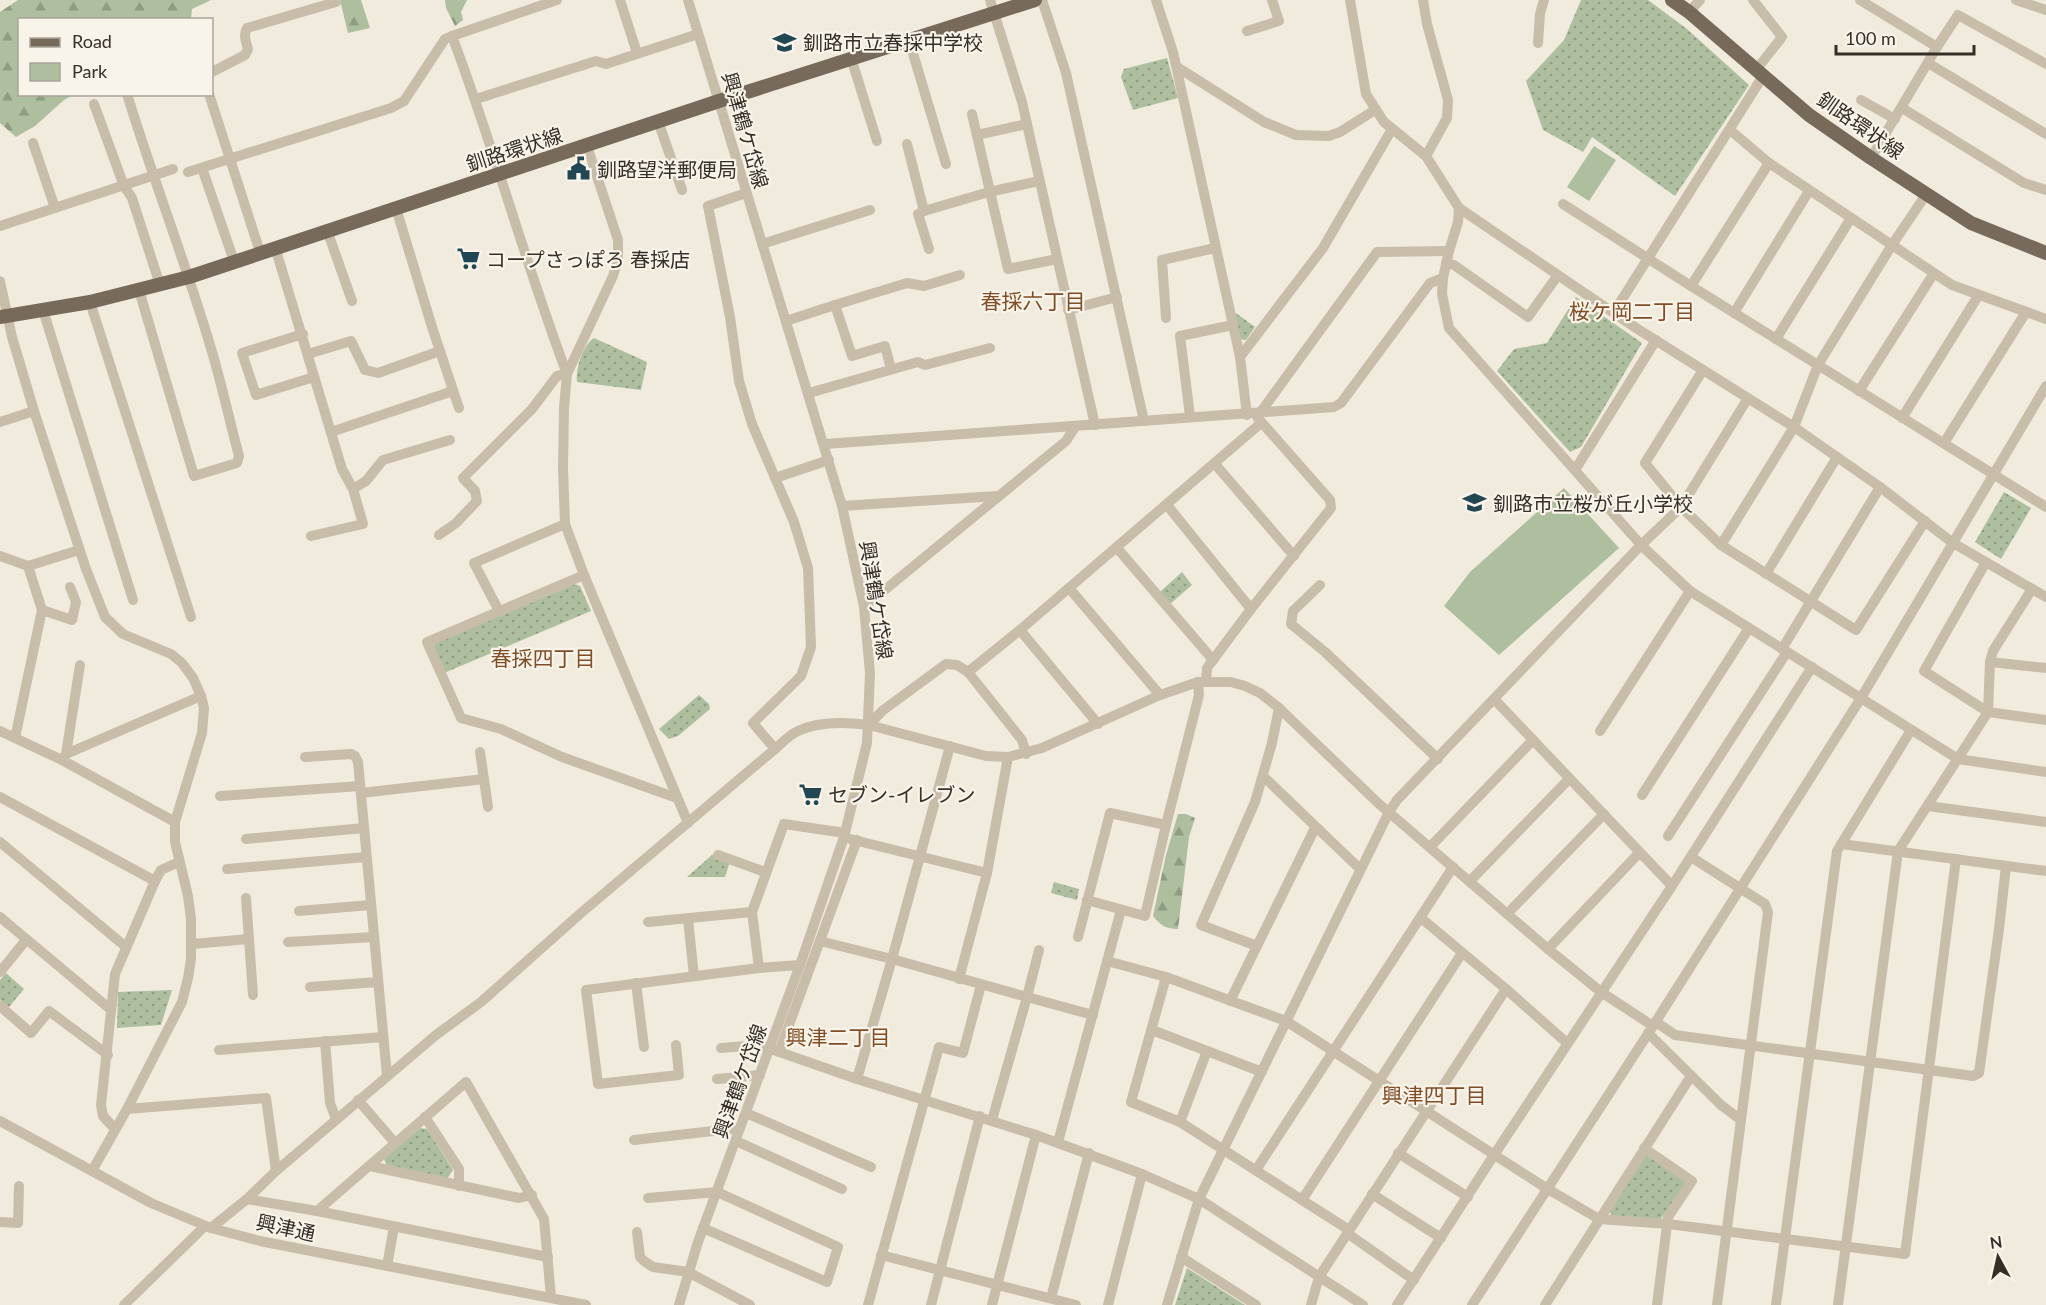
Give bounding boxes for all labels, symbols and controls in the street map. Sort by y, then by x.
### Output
legend [18,18,213,96]
scale bar [1836,18,1974,56]
text: 100 m [1845,27,1896,49]
school or university icon: 釧路市立春採中学校 [772,29,798,55]
text: Road [72,30,112,52]
place label: 釧路市立春採中学校 [803,30,983,54]
text: Park [72,60,108,82]
street label: 興津鶴ケ岱線 [718,69,774,191]
street label: 釧路環状線 [1813,86,1909,164]
street label: 釧路環状線 [463,122,565,176]
public building icon: 釧路望洋郵便局 [566,156,592,182]
place label: 釧路望洋郵便局 [597,157,737,181]
supermarket icon: コープさっぽろ 春採店 [455,246,481,272]
place label: コープさっぽろ 春採店 [486,247,690,271]
district label: 春採六丁目 [981,288,1086,313]
district label: 桜ケ岡二丁目 [1569,298,1695,323]
school or university icon: 釧路市立桜が丘小学校 [1462,490,1488,516]
place label: 釧路市立桜が丘小学校 [1493,491,1693,515]
street label: 興津鶴ケ岱線 [856,539,898,661]
district label: 春採四丁目 [491,645,596,670]
supermarket icon: セブン-イレブン [797,781,823,807]
place label: セブン-イレブン [828,782,975,806]
street label: 興津鶴ケ岱線 [707,1021,771,1141]
district label: 興津二丁目 [786,1024,891,1049]
district label: 興津四丁目 [1382,1082,1487,1107]
street label: 興津通 [254,1209,318,1245]
north arrow [1968,1227,2028,1287]
text: N [1988,1231,2003,1252]

